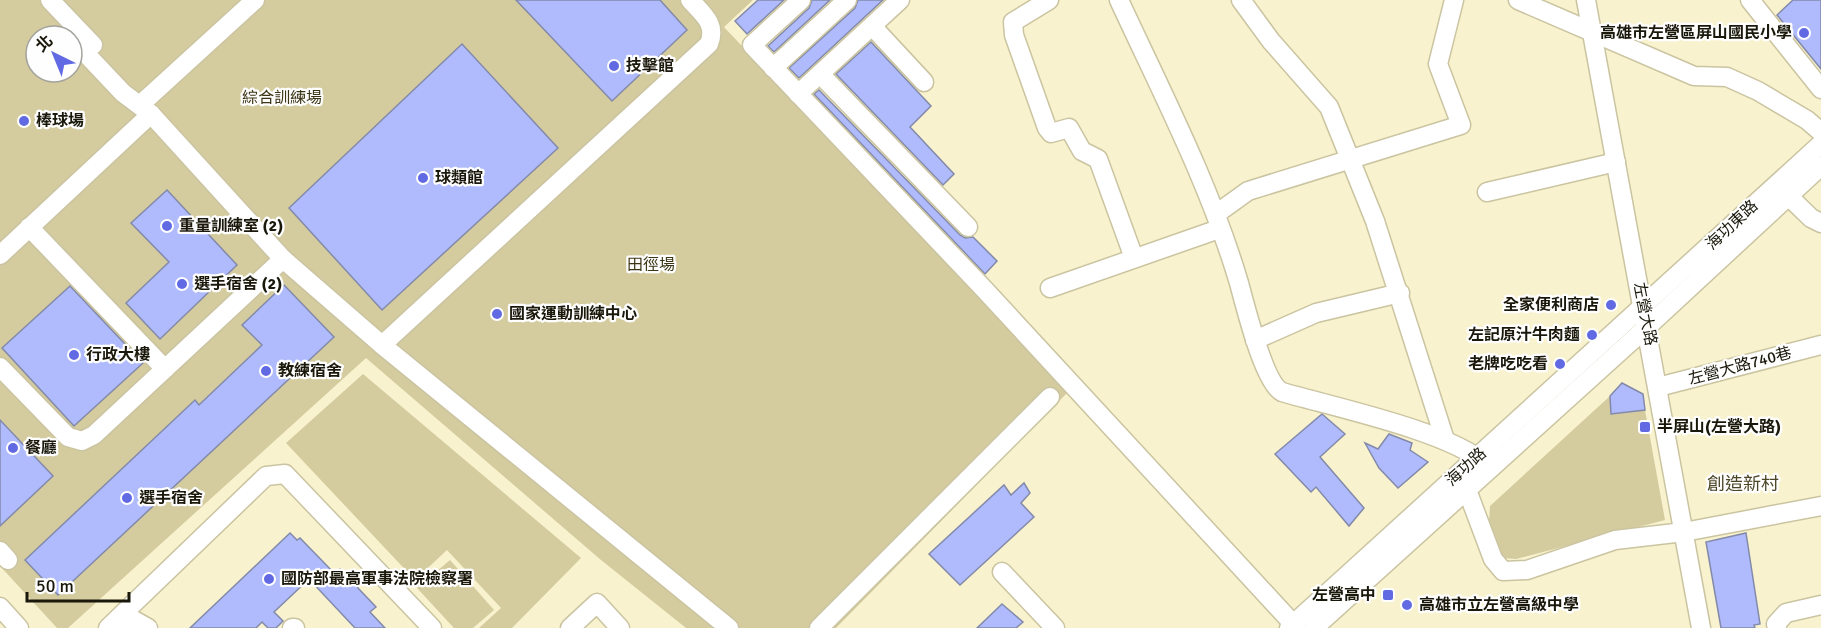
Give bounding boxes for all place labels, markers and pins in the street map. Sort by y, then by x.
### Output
place label: 高雄市左營區屏山國民小學 [1600,23,1792,43]
marker: 高雄市左營區屏山國民小學 [1797,26,1811,40]
place label: 技擊館 [626,56,674,76]
marker: 技擊館 [607,59,621,73]
place label: 棒球場 [36,111,84,131]
marker: 棒球場 [17,114,31,128]
place label: 球類館 [435,168,483,188]
marker: 球類館 [416,171,430,185]
place label: 重量訓練室 (2) [179,216,283,236]
marker: 重量訓練室 (2) [160,219,174,233]
place label: 選手宿舍 (2) [194,274,282,294]
marker: 選手宿舍 (2) [175,277,189,291]
place label: 全家便利商店 [1503,295,1599,315]
marker: 全家便利商店 [1604,298,1618,312]
place label: 國家運動訓練中心 [509,304,637,324]
marker: 國家運動訓練中心 [490,307,504,321]
place label: 左記原汁牛肉麵 [1468,325,1580,345]
marker: 左記原汁牛肉麵 [1585,328,1599,342]
place label: 行政大樓 [86,345,150,365]
marker: 行政大樓 [67,348,81,362]
place label: 老牌吃吃看 [1468,354,1548,374]
marker: 老牌吃吃看 [1553,357,1567,371]
place label: 教練宿舍 [278,361,342,381]
marker: 教練宿舍 [259,364,273,378]
place label: 半屏山(左營大路) [1657,417,1781,437]
marker: 半屏山(左營大路) [1638,420,1652,434]
place label: 餐廳 [25,438,57,458]
marker: 餐廳 [6,441,20,455]
place label: 選手宿舍 [139,488,203,508]
marker: 選手宿舍 [120,491,134,505]
place label: 國防部最高軍事法院檢察署 [281,569,473,589]
marker: 國防部最高軍事法院檢察署 [262,572,276,586]
place label: 左營高中 [1312,585,1376,605]
marker: 左營高中 [1381,588,1395,602]
place label: 高雄市立左營高級中學 [1419,595,1579,615]
marker: 高雄市立左營高級中學 [1400,598,1414,612]

